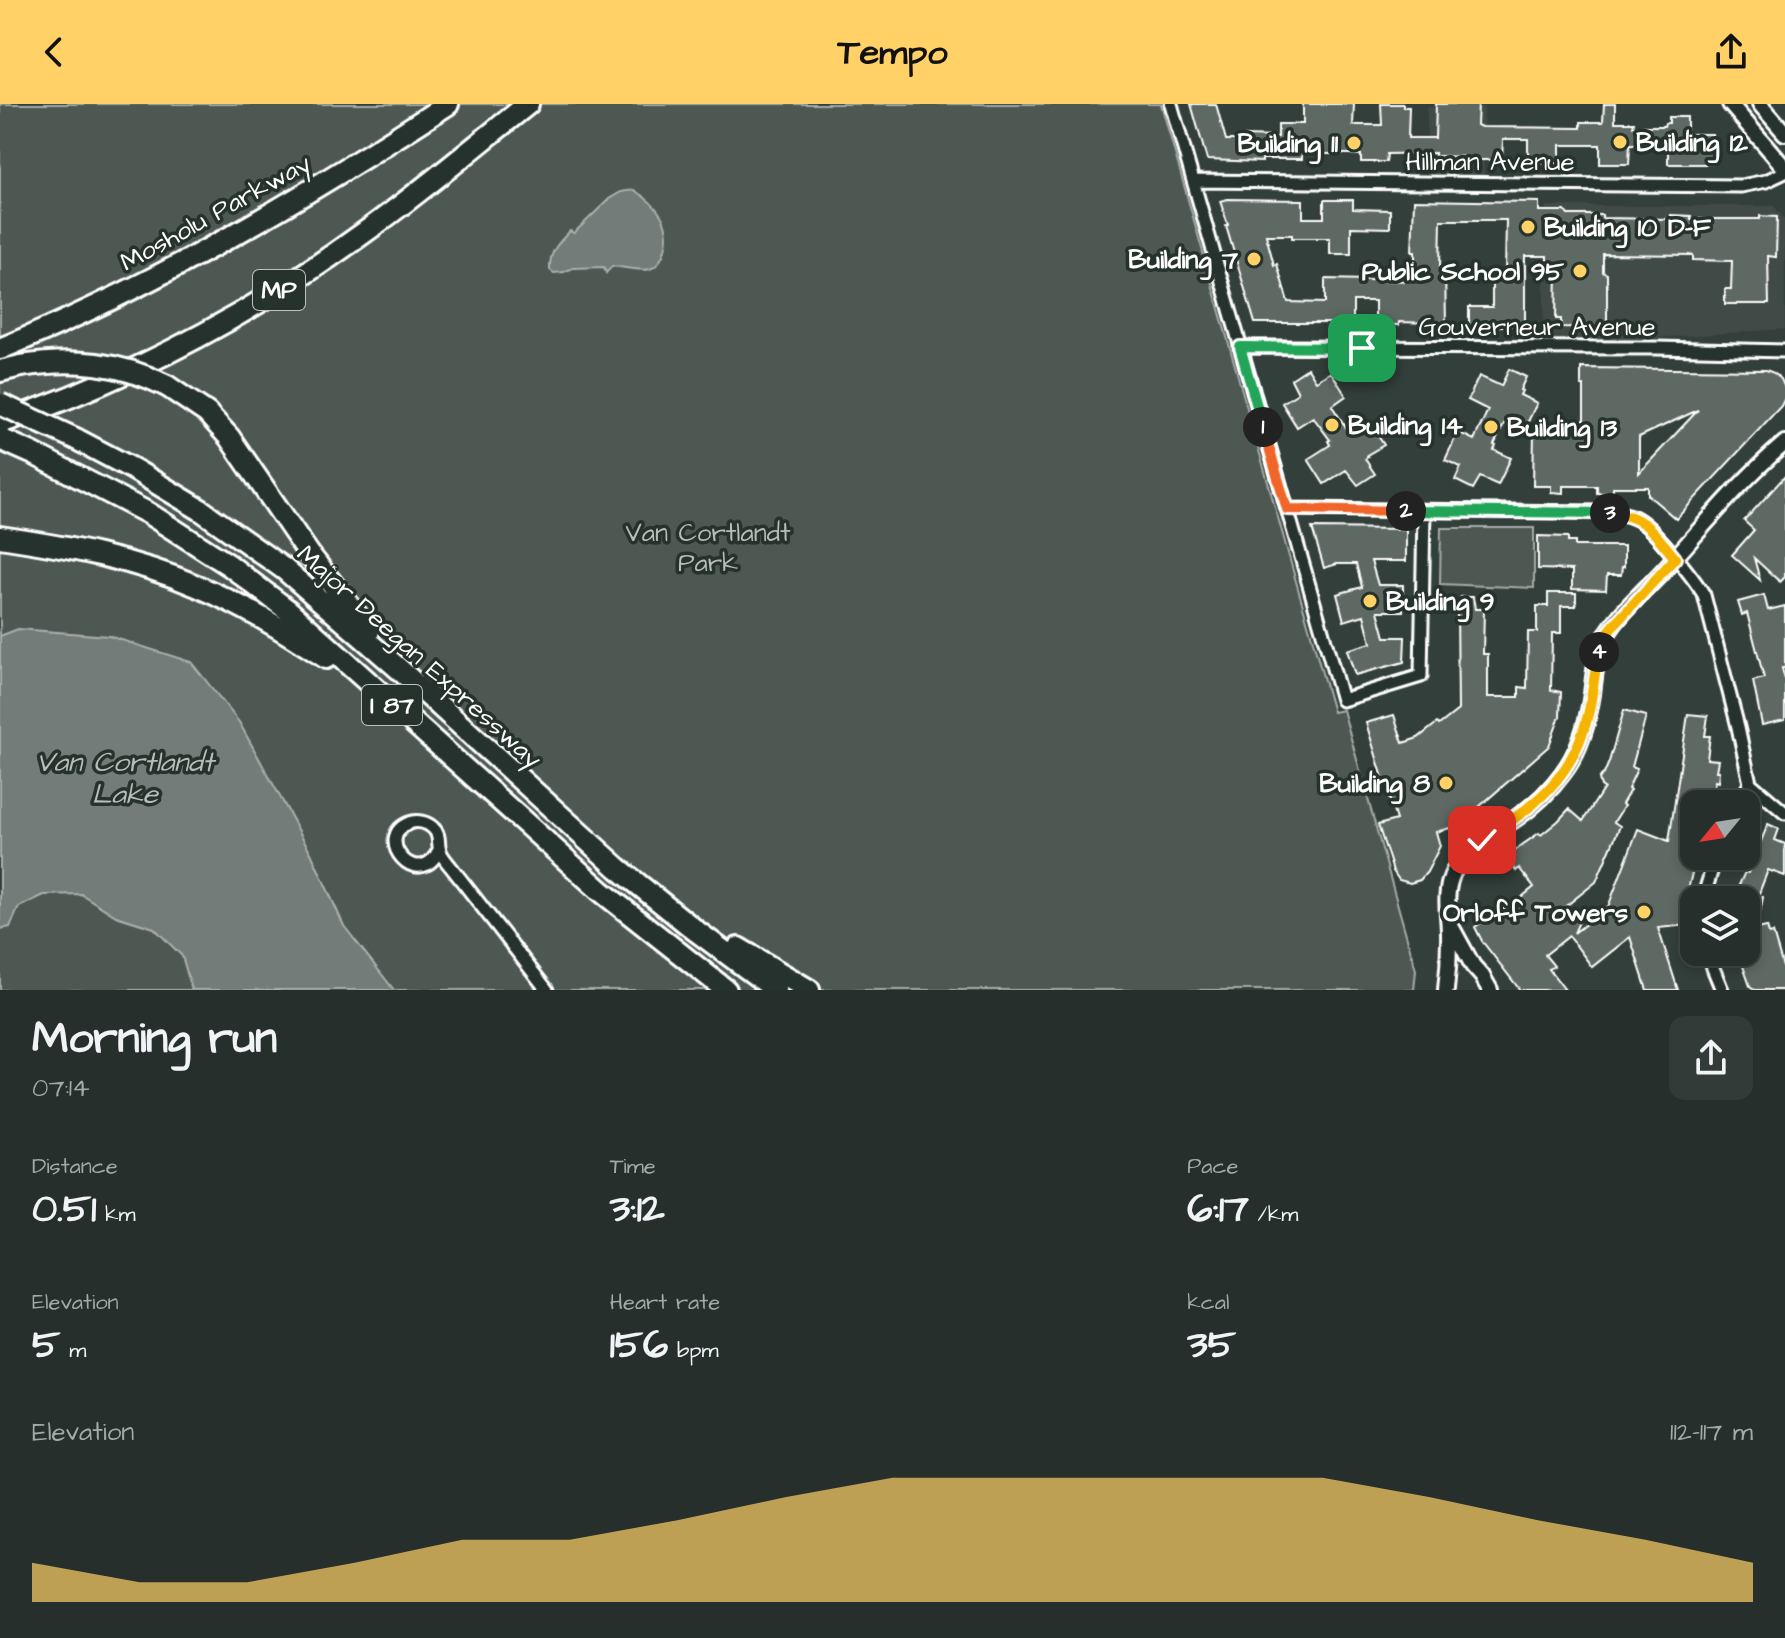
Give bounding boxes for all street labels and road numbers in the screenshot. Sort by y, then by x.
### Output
street label: Hillman Avenue [1405,144,1575,180]
street label: Mosholu Parkway [114,145,318,282]
road number: MP [253,270,305,310]
street label: Gouverneur Avenue [1418,309,1656,345]
street label: Major Deegan Expressway [287,537,550,778]
road number: I 87 [362,685,422,725]

